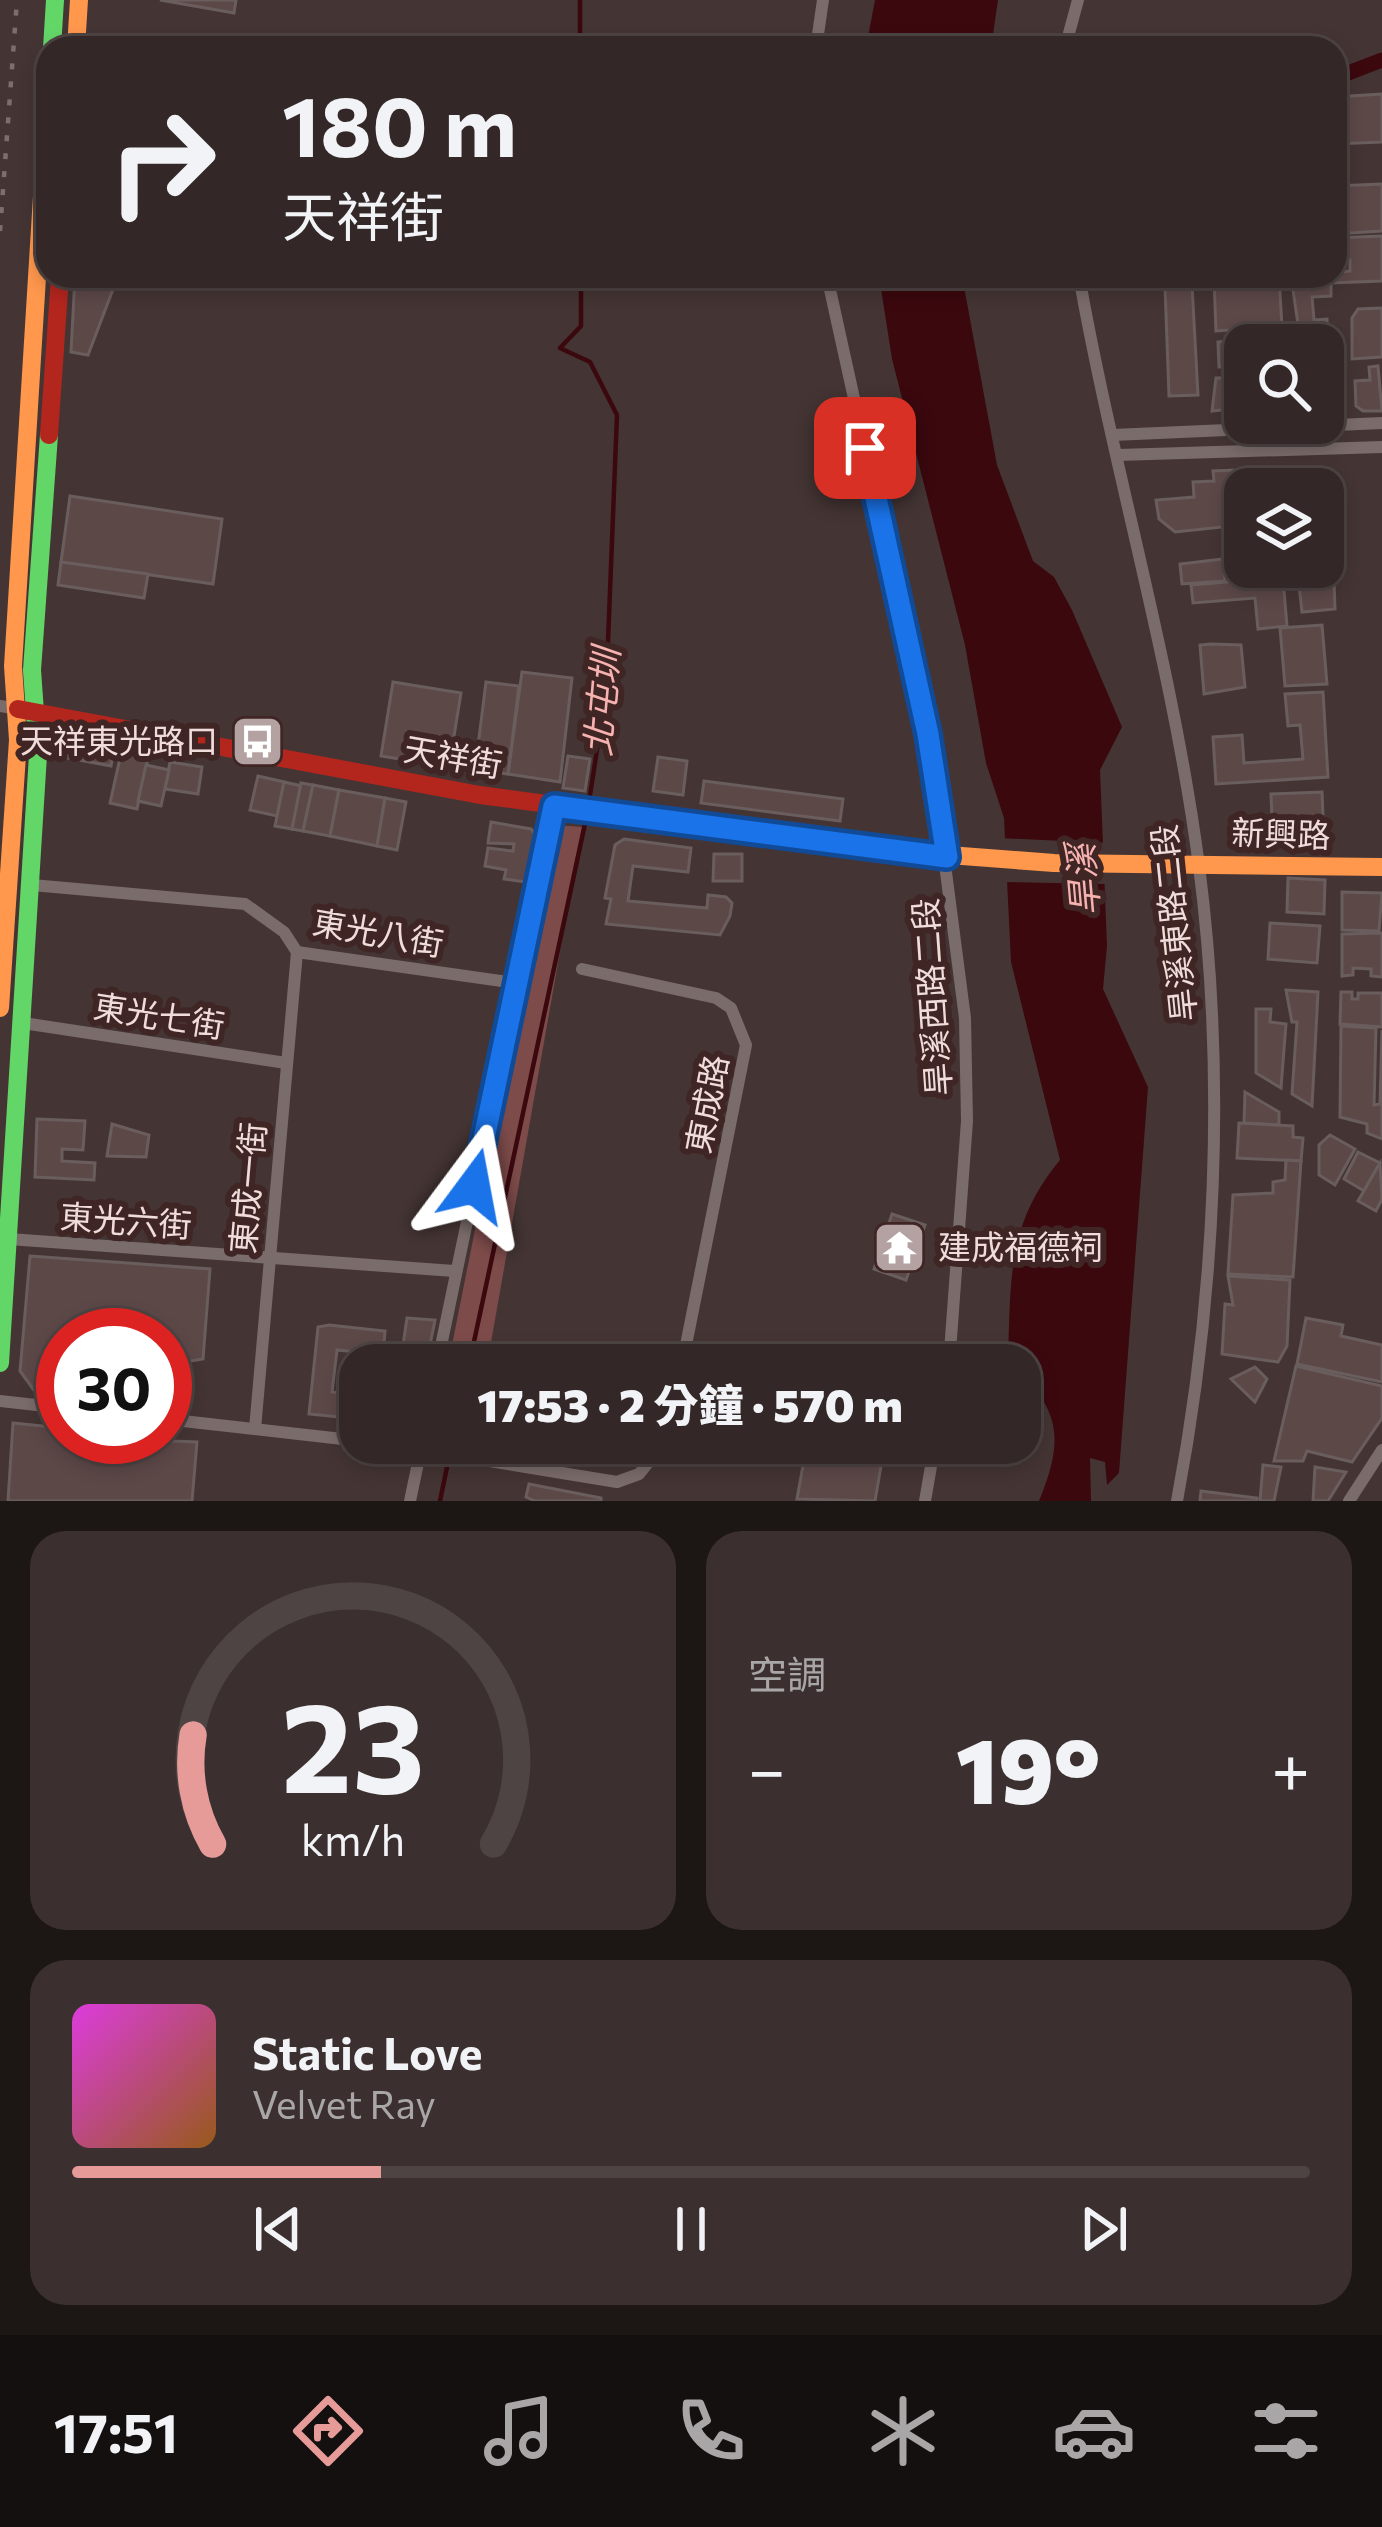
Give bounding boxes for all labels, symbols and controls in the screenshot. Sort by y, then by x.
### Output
text: 180 m [282,72,517,174]
icon: right [84,84,240,240]
text: 天祥街 [282,182,444,248]
map controls [1224,324,1344,588]
button: search [1224,324,1344,444]
pin [814,397,916,499]
icon: arrive [832,415,898,481]
button: layers [1224,468,1344,588]
water label: 北屯圳 [573,641,627,758]
bus stop icon: 天祥東光路口 [229,713,285,769]
place label: 天祥東光路口 [20,719,218,760]
street label: 天祥街 [401,727,506,784]
street label: 新興路 [1231,810,1331,855]
street label: 旱溪東路二段 [1142,823,1203,1024]
water label: 旱溪 [1056,837,1106,918]
street label: 旱溪西路二段 [903,897,958,1097]
street label: 東光八街 [310,900,447,963]
street label: 東光七街 [91,984,228,1045]
street label: 東成路 [676,1051,735,1156]
street label: 東成一街 [220,1120,273,1255]
position arrow [411,1123,537,1249]
street label: 東光六街 [59,1194,193,1245]
temple icon: 建成福德祠 [871,1219,927,1275]
place label: 建成福德祠 [938,1225,1103,1266]
speed limit sign: 30 [36,1308,192,1464]
text: 17:53 · 2 分鐘 · 570 m [477,1376,903,1431]
text: 空調 [748,1649,826,1697]
text: 23 [281,1666,425,1819]
text: 19° [956,1712,1101,1823]
text: − [748,1727,786,1808]
text: + [1271,1727,1310,1808]
text: km/h [301,1811,405,1864]
text: Static Love [252,2024,482,2079]
text: Velvet Ray [252,2079,436,2127]
icon: previous [245,2196,311,2262]
icon: pause [658,2196,724,2262]
icon: next [1071,2196,1137,2262]
icon: directions [286,2389,370,2473]
icon: music [477,2389,561,2473]
icon: phone [669,2389,753,2473]
icon: climate [861,2389,945,2473]
icon: car [1052,2389,1136,2473]
icon: filters [1244,2389,1328,2473]
text: 17:51 [54,2398,178,2464]

